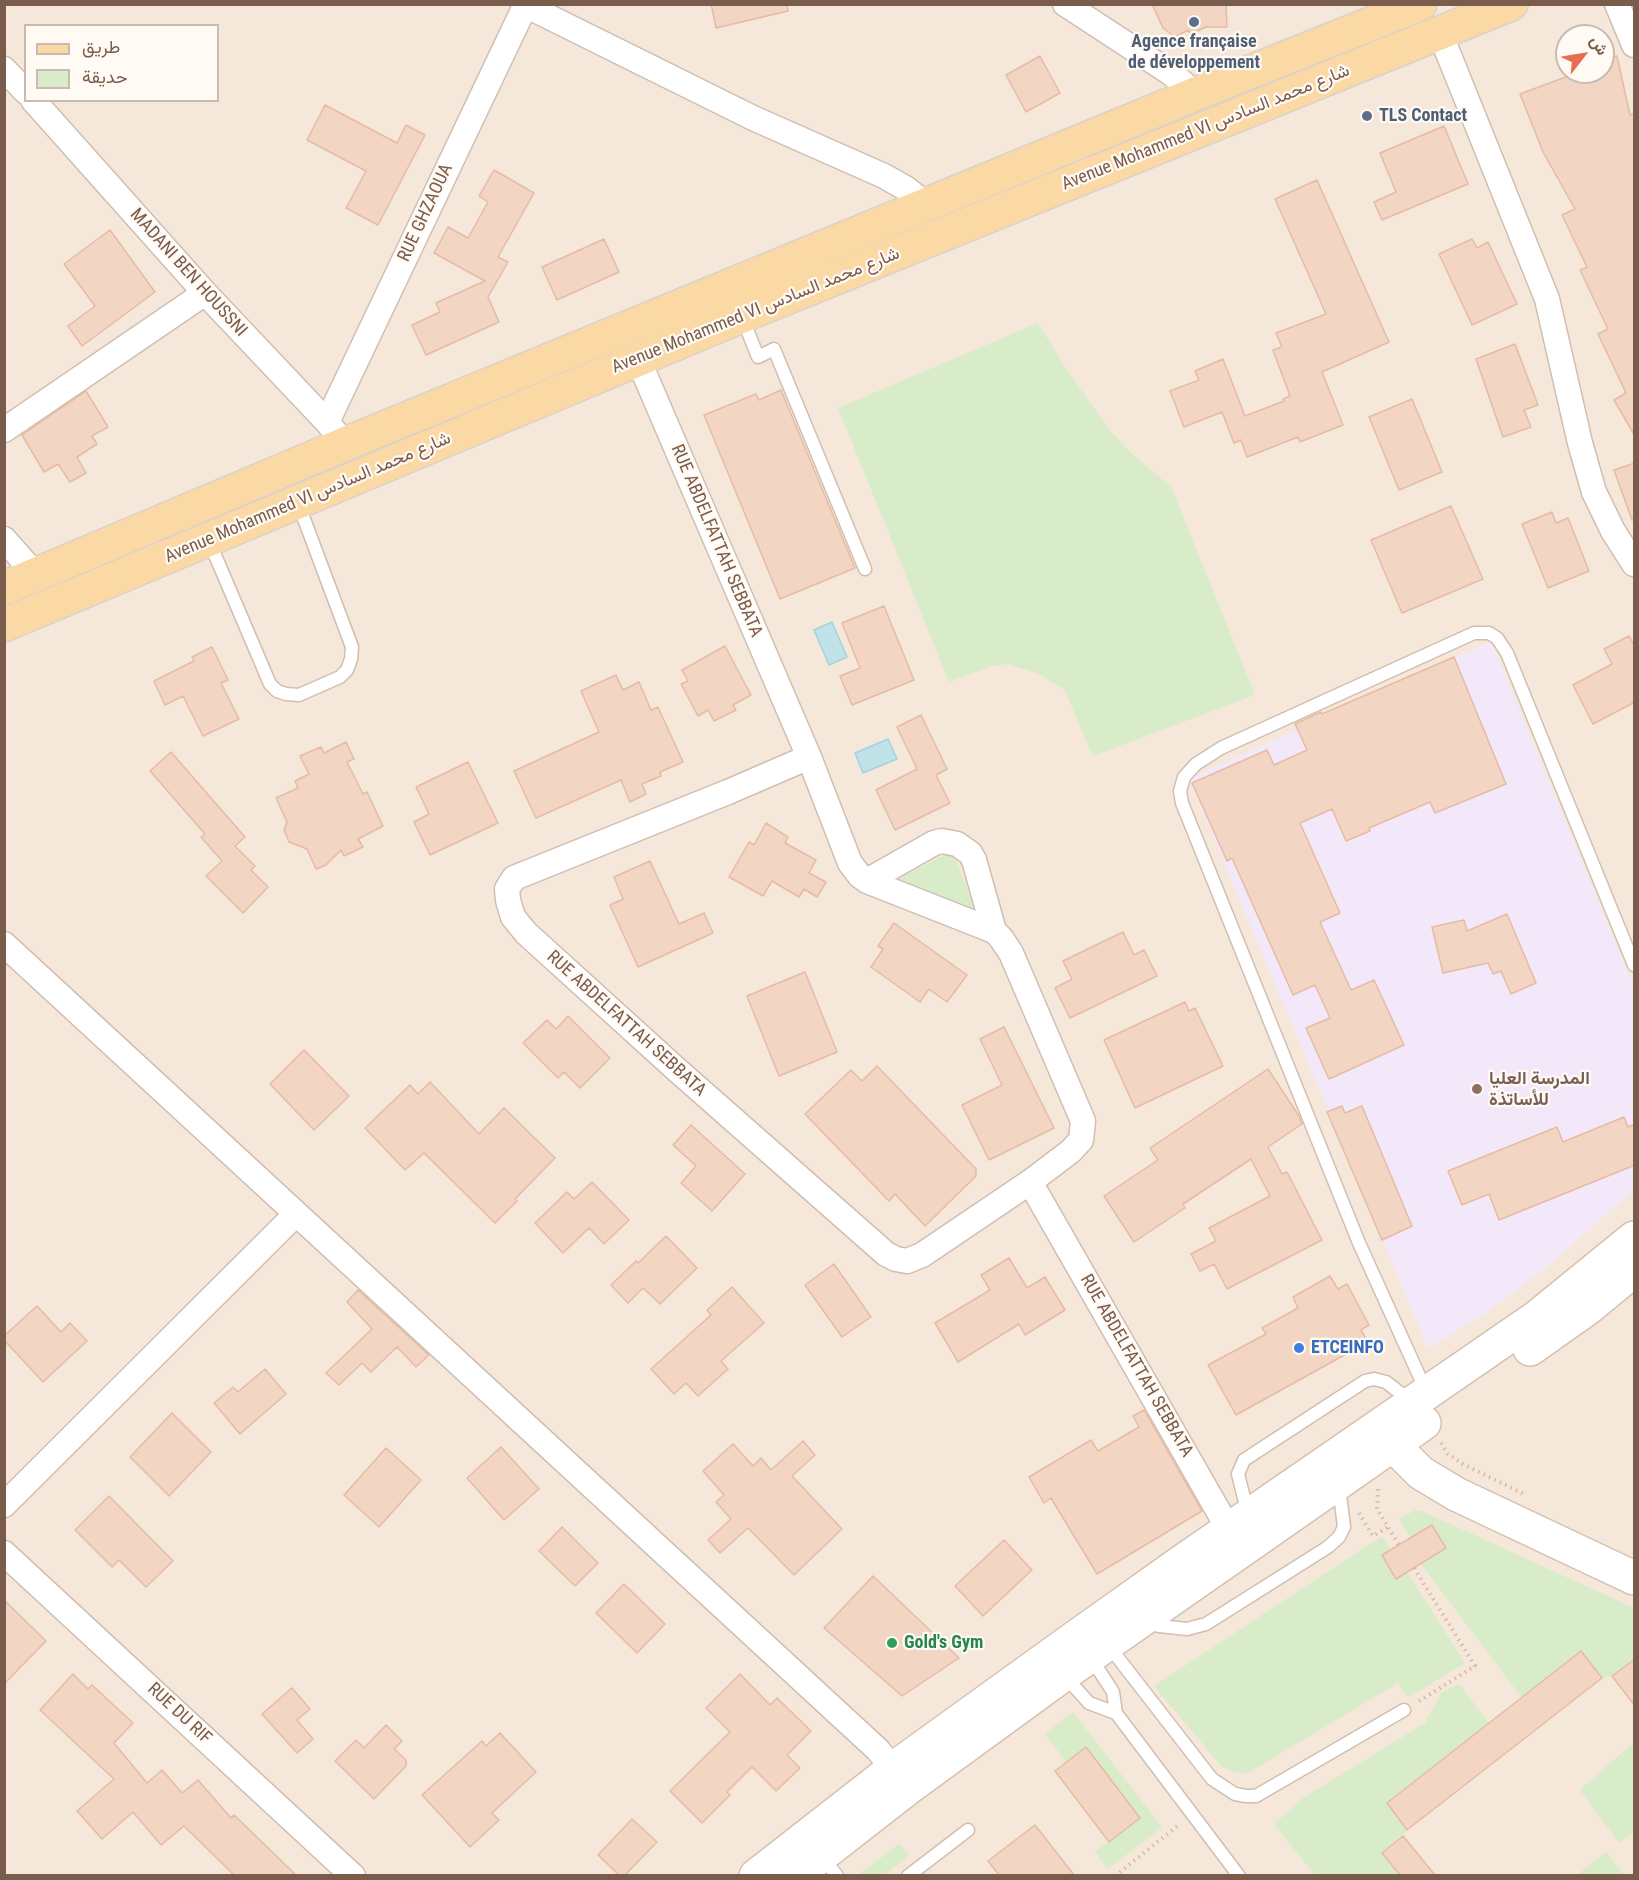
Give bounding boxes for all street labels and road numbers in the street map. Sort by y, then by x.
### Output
street label: Avenue Mohammed VI شارع محمد السادس [1059,60,1353,196]
street label: RUE GHZAOUA [394,161,458,265]
street label: MADANI BEN HOUSSNI [125,205,251,341]
street label: Avenue Mohammed VI شارع محمد السادس [609,243,903,379]
street label: Avenue Mohammed VI شارع محمد السادس [162,428,454,568]
street label: RUE ABDELFATTAH SEBBATA [666,441,766,641]
street label: RUE ABDELFATTAH SEBBATA [542,947,710,1101]
street label: RUE ABDELFATTAH SEBBATA [1075,1271,1197,1461]
street label: RUE DU RIF [142,1679,216,1749]

